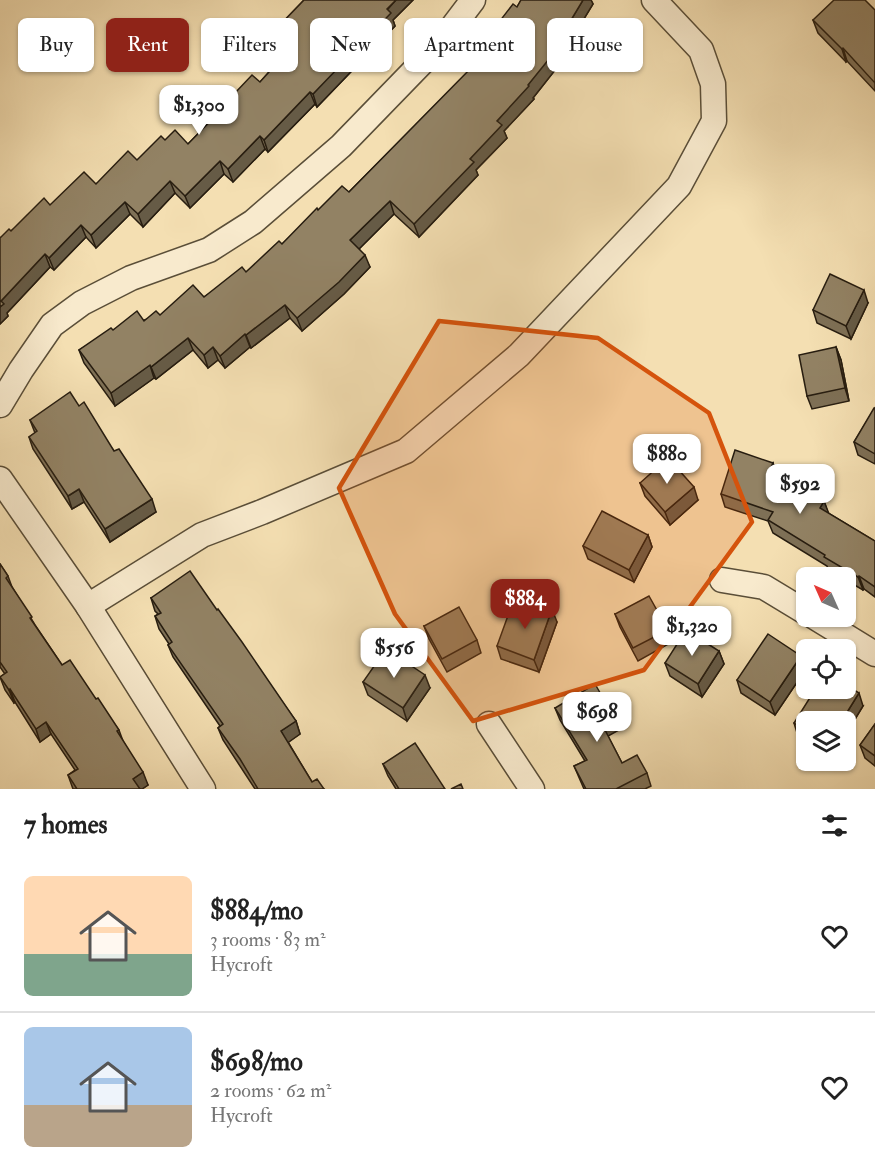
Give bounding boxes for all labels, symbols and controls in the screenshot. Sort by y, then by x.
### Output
chip: Buy [18,18,94,72]
chip: Rent [106,18,189,72]
chip: Filters [201,18,298,72]
chip: New [310,18,392,72]
chip: Apartment [404,18,535,72]
chip: House [547,18,643,72]
pin: $1,300 [150,85,248,136]
text: $1,300 [173,92,225,117]
pin: $880 [631,434,703,485]
text: $880 [647,441,687,466]
pin: $592 [764,464,836,515]
text: $592 [780,471,820,496]
north arrow [796,567,856,627]
map controls [796,567,856,771]
pin: $884 [489,579,561,630]
text: $884 [505,586,545,611]
pin: $1,320 [643,606,741,657]
text: $1,320 [666,613,718,638]
pin: $556 [358,628,430,679]
text: $556 [375,635,413,660]
button: locate [796,639,856,699]
pin: $698 [561,692,633,743]
text: $698 [576,699,618,724]
button: layers [796,711,856,771]
text: 7 homes [24,809,107,841]
icon: filters [818,809,851,842]
text: $884/mo [210,895,303,927]
icon: home [72,900,144,972]
icon: heart [818,920,851,953]
text: 3 rooms · 83 m² [210,927,326,952]
text: Hycroft [210,952,273,977]
text: $698/mo [210,1046,303,1078]
icon: home [72,1051,144,1123]
icon: heart [818,1071,851,1104]
text: 2 rooms · 62 m² [210,1078,331,1103]
text: Hycroft [210,1103,273,1128]

